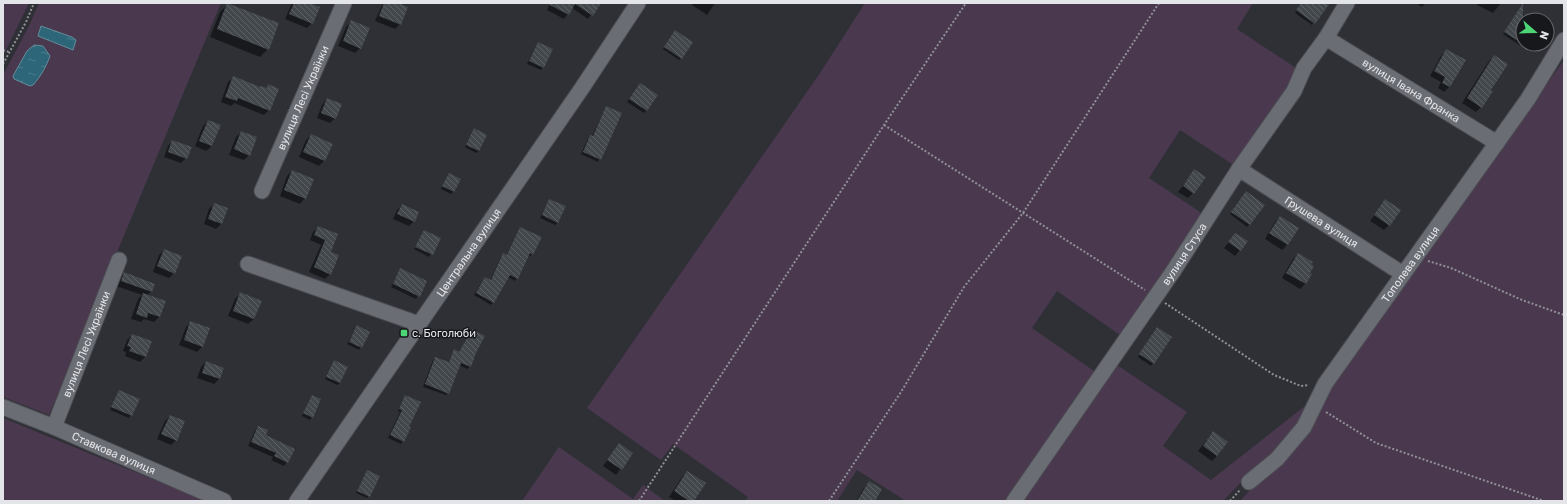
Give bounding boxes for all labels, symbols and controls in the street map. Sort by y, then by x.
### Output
north arrow [1515,12,1555,52]
text: N [1536,29,1551,41]
street label: вулиця Лесі Українки [274,43,331,152]
street label: вулиця Івана Франка [1360,55,1462,125]
street label: Грушева вулиця [1282,194,1361,250]
street label: Центральна вулиця [434,206,504,299]
street label: вулиця Стуса [1159,220,1209,287]
street label: Тополева вулиця [1379,224,1442,305]
street label: вулиця Лесі Українки [60,289,113,399]
place label: с. Боголюби [412,327,476,340]
marker: с. Боголюби [399,328,409,338]
street label: Ставкова вулиця [70,429,158,477]

